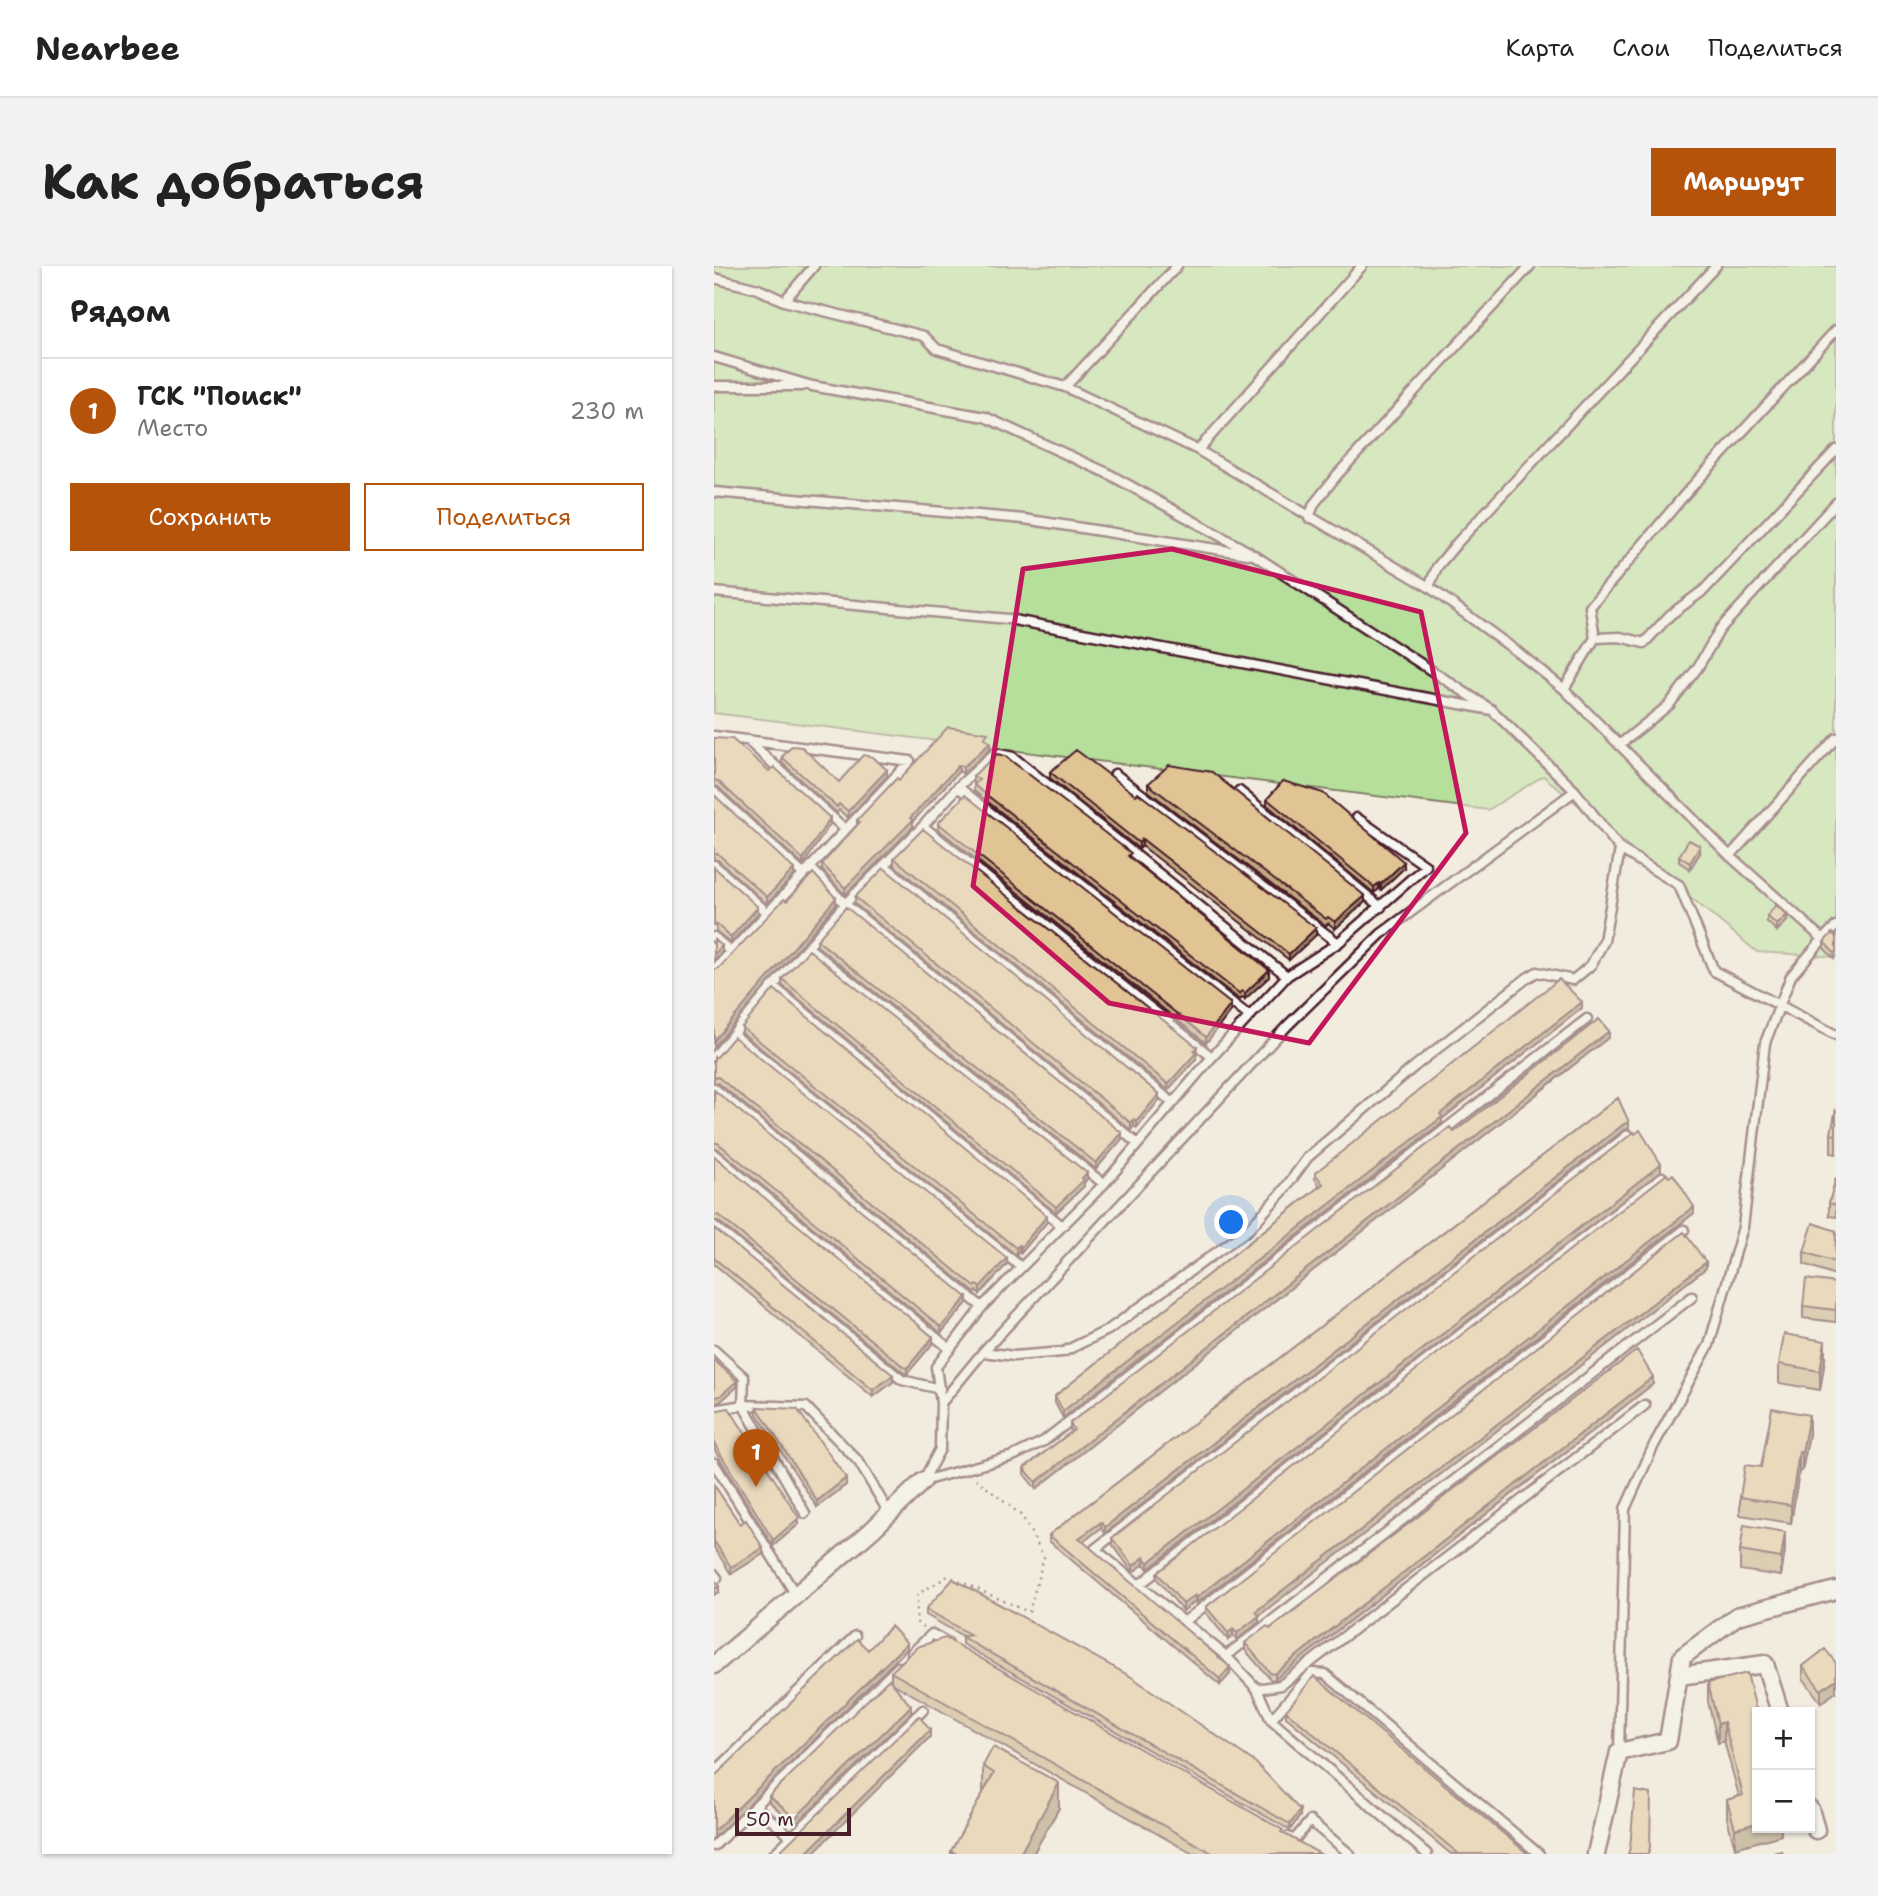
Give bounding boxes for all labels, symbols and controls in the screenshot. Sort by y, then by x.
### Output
text: Nearbee [35,26,180,71]
text: Карта [1506,32,1574,64]
text: Слои [1612,32,1670,64]
text: Поделиться [1708,32,1843,64]
button: Маршрут [1651,148,1836,216]
text: Как добраться [42,149,424,215]
text: Рядом [70,291,170,332]
text: ГСК "Поиск" [137,378,302,413]
text: 1 [88,396,98,426]
text: 230 m [570,396,644,426]
text: Место [137,413,208,443]
button: Сохранить [70,483,350,551]
button: Поделиться [364,483,644,551]
your location [1214,1205,1248,1239]
pin: 1 [733,1429,779,1487]
map controls [1752,1707,1815,1833]
button: + [1752,1707,1815,1770]
button: − [1752,1770,1815,1833]
scale bar [735,1805,850,1837]
text: 50 m [746,1807,794,1832]

